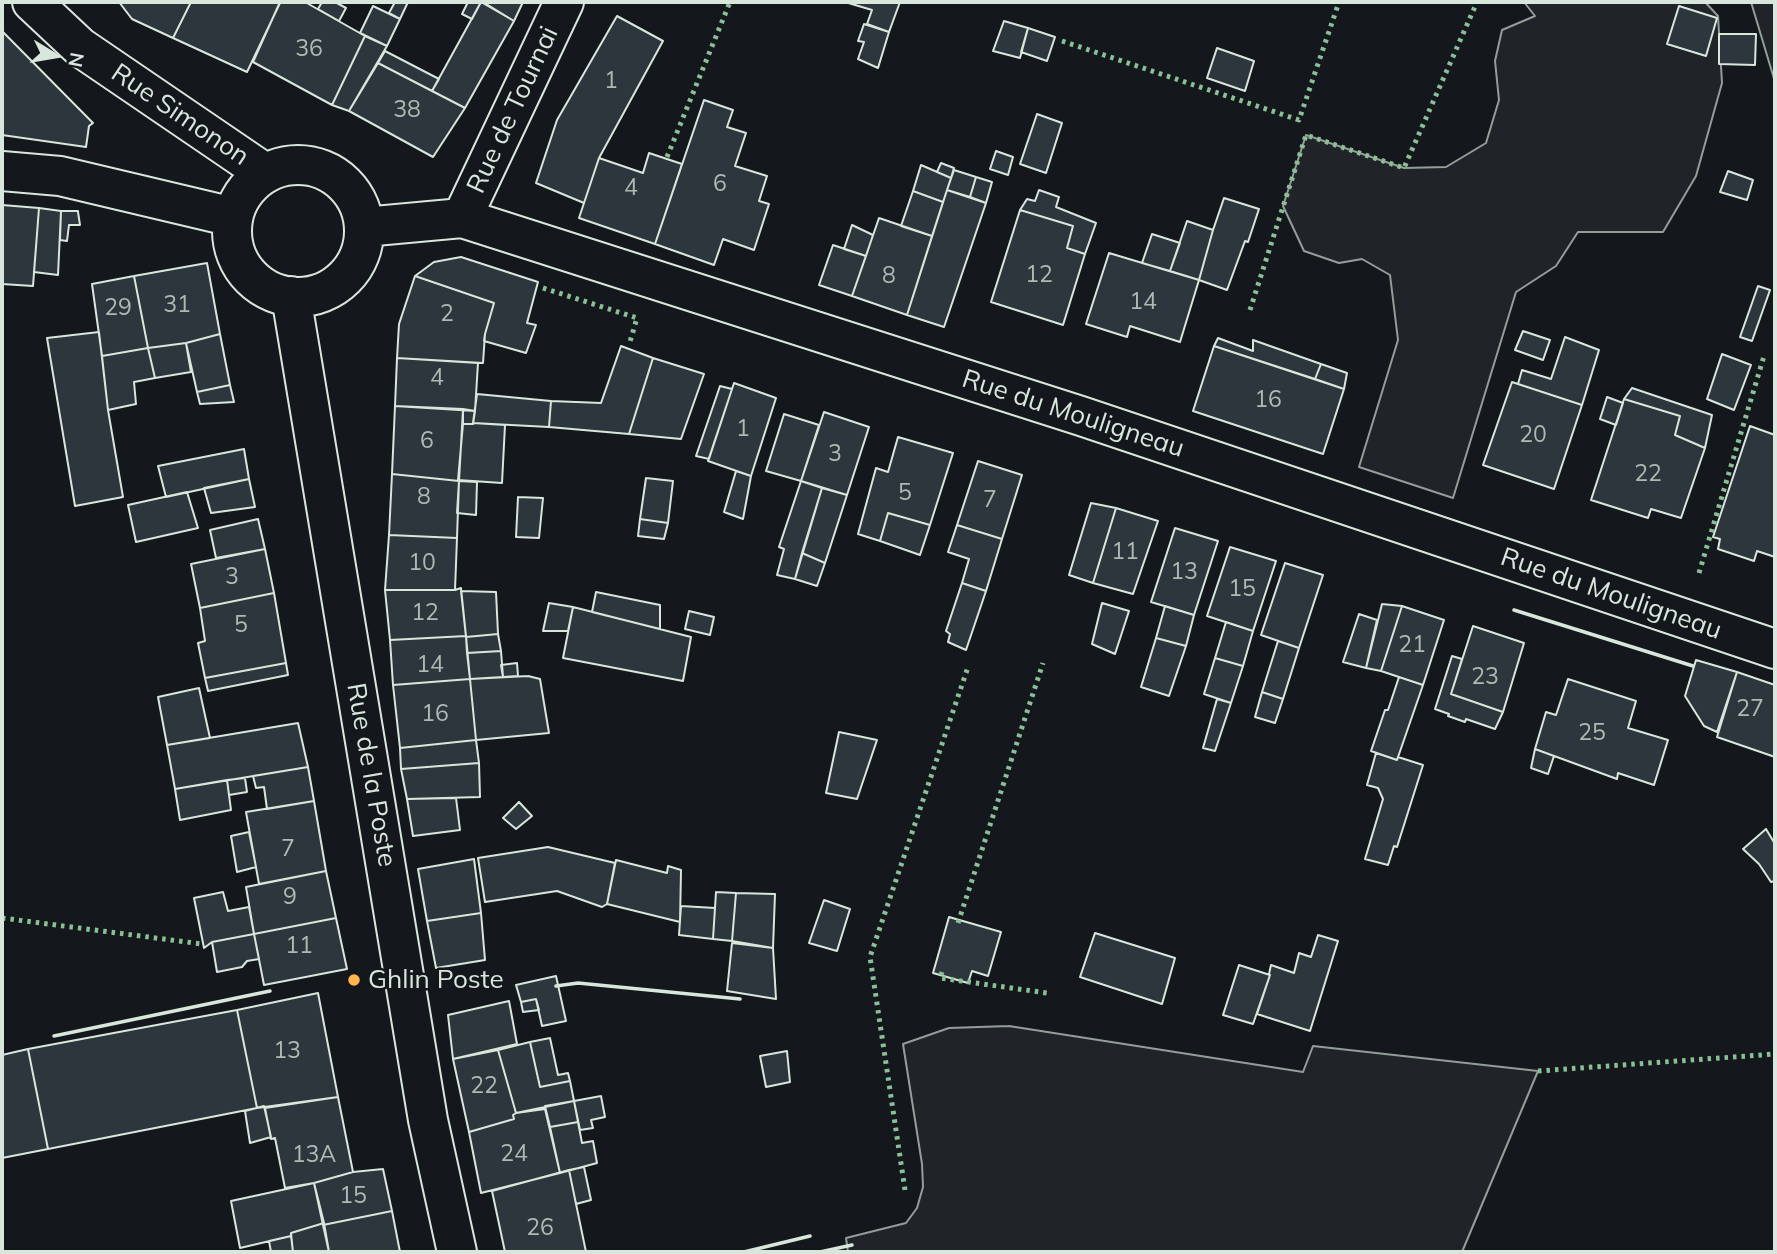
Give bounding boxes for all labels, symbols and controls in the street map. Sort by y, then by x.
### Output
north arrow [21,21,91,91]
street label: Rue de Tournai [461,22,565,198]
house number: 36 [295,35,323,63]
text: N [63,51,90,69]
street label: Rue Simonon [105,58,255,172]
house number: 1 [604,67,618,95]
house number: 38 [393,96,421,124]
house number: 6 [713,170,727,198]
house number: 4 [624,174,638,202]
house number: 12 [1025,261,1053,289]
house number: 8 [882,262,896,290]
house number: 14 [1129,288,1157,316]
house number: 31 [163,291,191,319]
house number: 29 [104,294,132,322]
house number: 2 [440,300,454,328]
street label: Rue du Mouligneau [958,363,1188,465]
house number: 4 [430,364,444,392]
house number: 16 [1254,386,1282,414]
house number: 1 [736,415,750,443]
house number: 20 [1519,421,1547,449]
house number: 6 [420,427,434,455]
house number: 3 [828,440,842,468]
house number: 22 [1634,460,1662,488]
house number: 5 [898,479,912,507]
house number: 8 [417,483,431,511]
house number: 7 [983,486,997,514]
house number: 11 [1111,538,1139,566]
street label: Rue du Mouligneau [1496,542,1726,646]
house number: 10 [408,549,436,577]
house number: 13 [1170,558,1198,586]
house number: 3 [225,563,239,591]
house number: 15 [1228,575,1256,603]
house number: 12 [411,599,439,627]
house number: 5 [234,611,248,639]
house number: 21 [1398,631,1426,659]
house number: 14 [416,651,444,679]
house number: 23 [1471,663,1499,691]
street label: Rue de la Poste [339,681,403,869]
house number: 27 [1736,695,1764,723]
house number: 16 [421,700,449,728]
house number: 25 [1578,719,1606,747]
house number: 7 [281,835,295,863]
house number: 9 [283,883,297,911]
house number: 11 [285,932,313,960]
place label: Ghlin Poste [368,964,504,996]
marker: Ghlin Poste [346,972,362,988]
house number: 13 [273,1037,301,1065]
house number: 22 [470,1072,498,1100]
house number: 24 [500,1140,528,1168]
house number: 13A [292,1141,336,1169]
house number: 15 [339,1182,367,1210]
house number: 26 [526,1214,554,1242]

